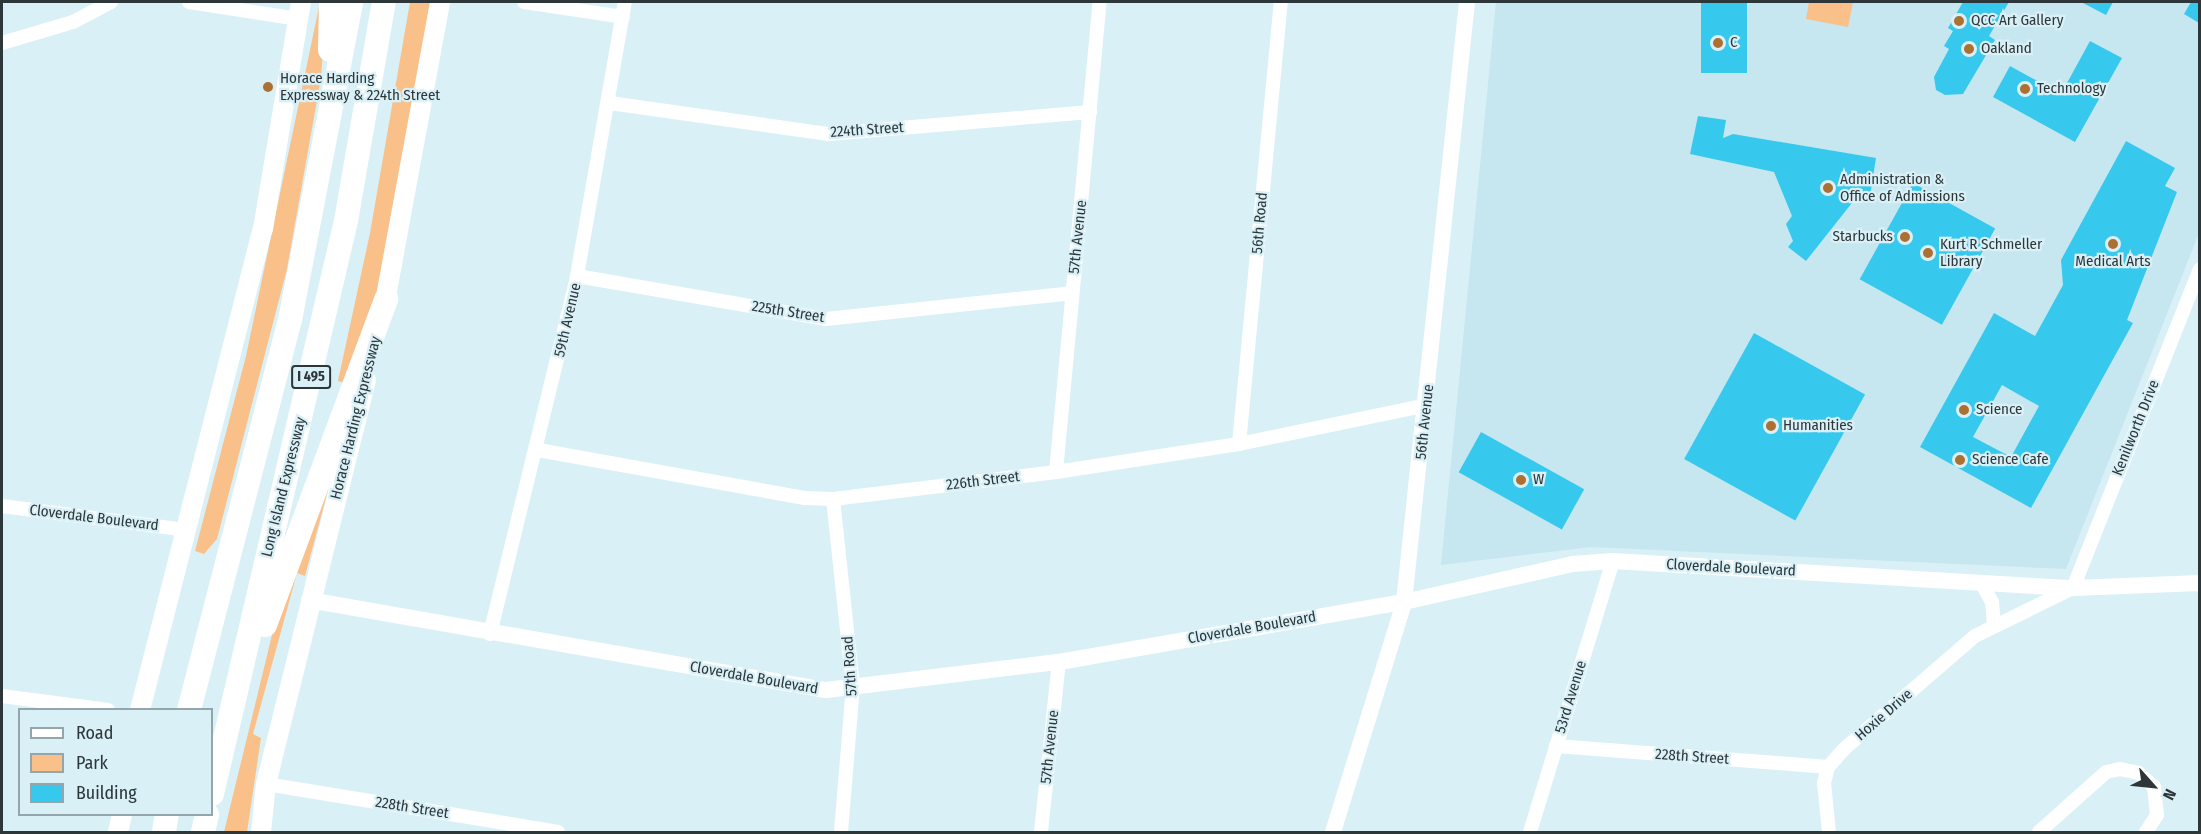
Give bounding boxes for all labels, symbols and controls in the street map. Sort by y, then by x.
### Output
place label: QCC Art Gallery [1971,12,2063,30]
marker: QCC Art Gallery [1952,14,1966,28]
place label: C [1730,34,1738,52]
marker: C [1711,36,1725,50]
place label: Oakland [1981,40,2032,58]
marker: Oakland [1962,42,1976,56]
place label: Horace Harding Expressway & 224th Street [280,69,440,104]
marker: Horace Harding Expressway & 224th Street [261,80,275,94]
place label: Technology [2037,80,2106,98]
marker: Technology [2018,82,2032,96]
street label: 224th Street [830,118,904,142]
place label: Administration & Office of Admissions [1840,170,1965,205]
marker: Administration & Office of Admissions [1821,181,1835,195]
street label: 56th Road [1248,191,1272,255]
street label: 57th Avenue [1065,199,1091,275]
place label: Starbucks [1833,228,1893,246]
marker: Starbucks [1898,230,1912,244]
place label: Kurt R Schmeller Library [1940,235,2042,270]
marker: Medical Arts [2106,237,2120,251]
marker: Kurt R Schmeller Library [1921,246,1935,260]
place label: Medical Arts [2075,253,2151,271]
street label: 59th Avenue [551,281,585,359]
street label: 225th Street [750,297,826,327]
street label: Horace Harding Expressway [327,335,385,501]
road number: I 495 [290,366,332,388]
street label: Kenilworth Drive [2109,377,2163,479]
street label: 56th Avenue [1412,383,1438,461]
place label: Science [1976,401,2022,419]
marker: Science [1957,403,1971,417]
street label: Long Island Expressway [258,415,310,559]
place label: Humanities [1783,417,1853,435]
marker: Humanities [1764,419,1778,433]
place label: Science Cafe [1972,451,2049,469]
marker: Science Cafe [1953,453,1967,467]
street label: 226th Street [945,468,1021,494]
place label: W [1533,471,1544,489]
marker: W [1514,473,1528,487]
street label: Cloverdale Boulevard [28,501,160,535]
street label: Cloverdale Boulevard [1666,556,1796,580]
street label: Cloverdale Boulevard [1186,608,1318,648]
street label: 57th Road [839,635,861,697]
street label: Cloverdale Boulevard [688,658,820,698]
street label: 53rd Avenue [1551,659,1591,735]
street label: Hoxie Drive [1852,685,1916,745]
legend [18,708,213,816]
street label: 57th Avenue [1037,709,1063,785]
text: Road [76,722,113,744]
street label: 228th Street [1654,745,1730,769]
text: Park [76,752,108,774]
north arrow [2123,756,2183,816]
text: Building [76,782,137,804]
text: N [2159,786,2180,803]
street label: 228th Street [374,793,450,823]

